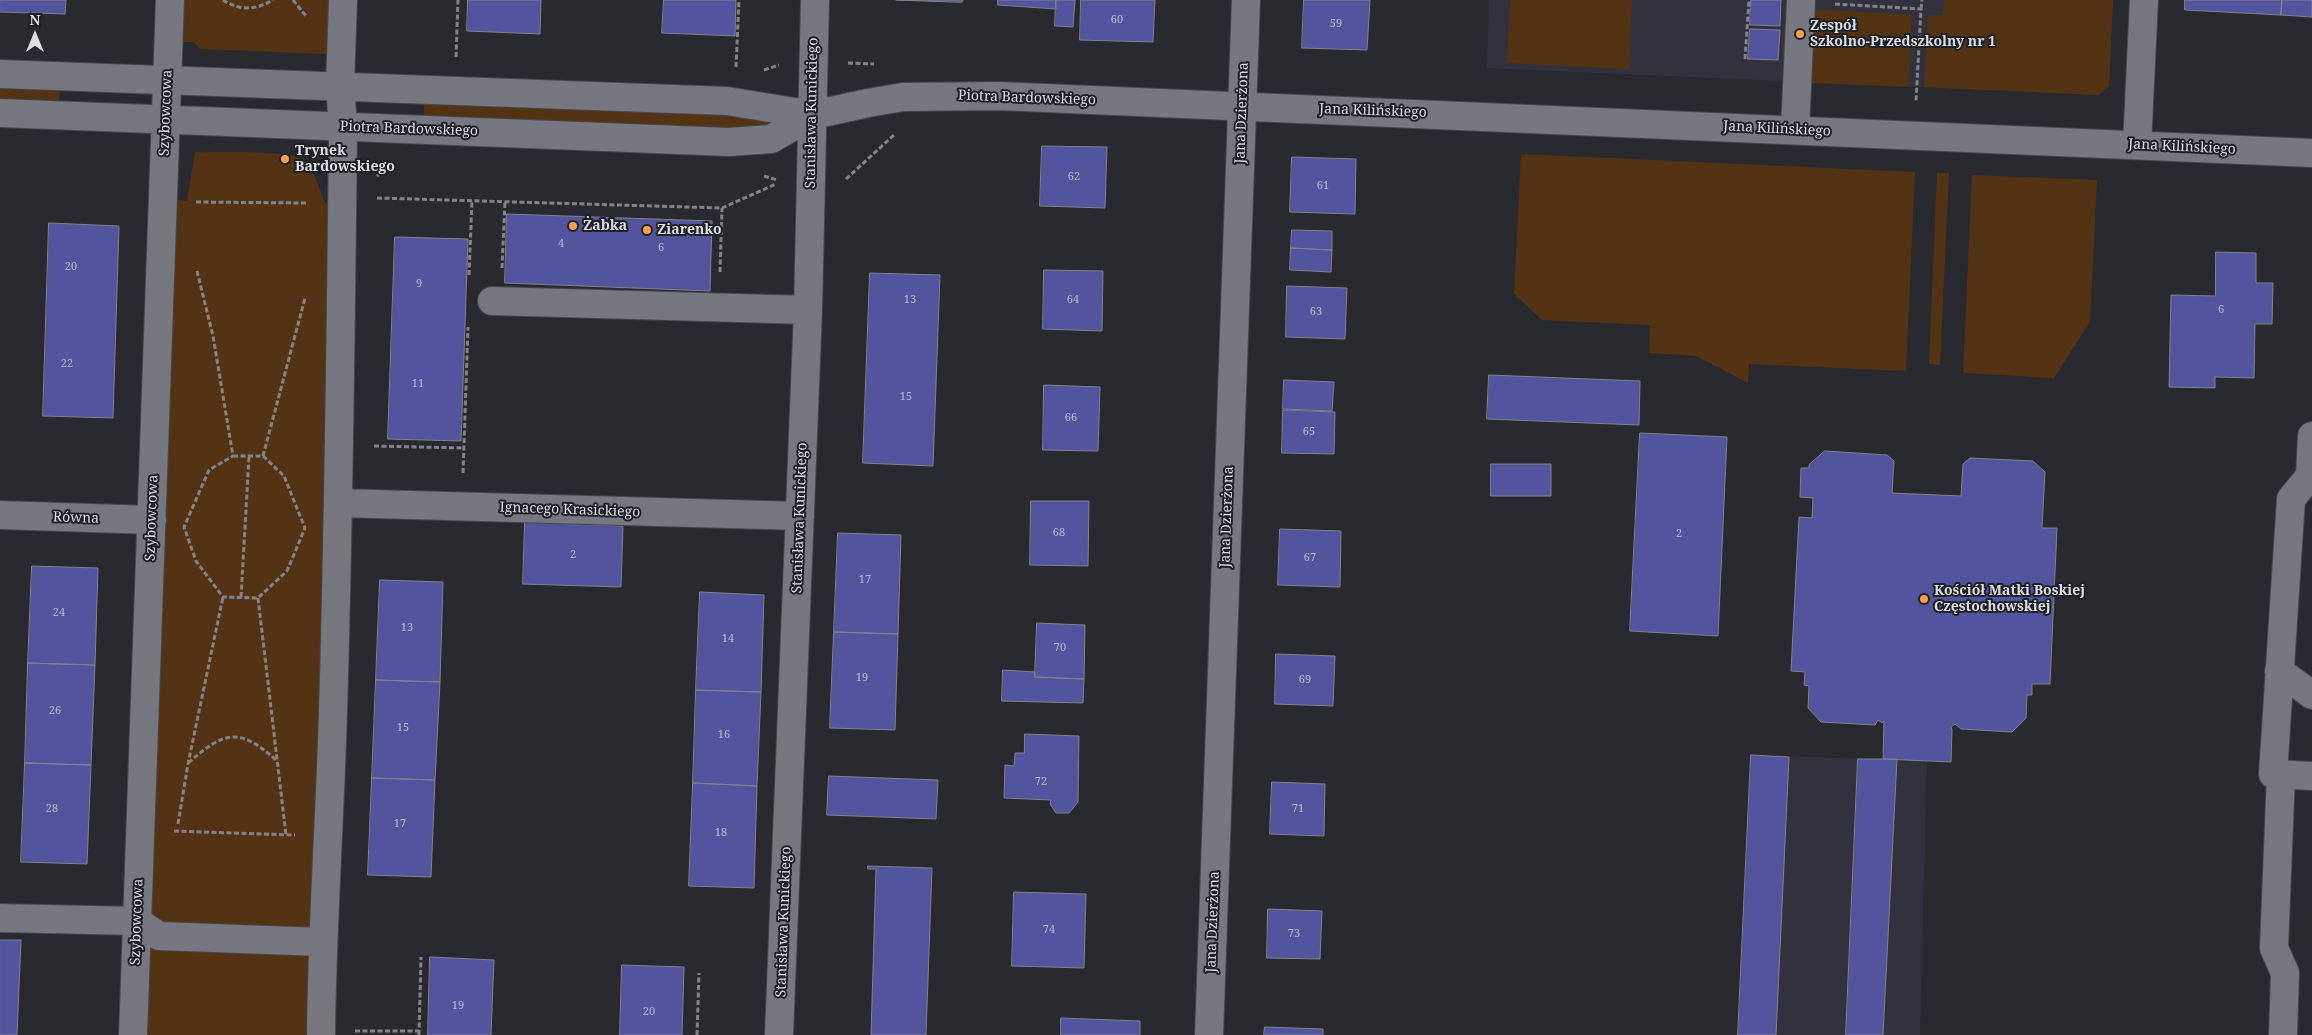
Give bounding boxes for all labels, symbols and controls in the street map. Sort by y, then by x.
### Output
north arrow [10,10,60,60]
text: N [29,10,41,29]
house number: 60 [1111,13,1123,27]
house number: 59 [1330,17,1342,31]
place label: Zespół Szkolno-Przedszkolny nr 1 [1810,18,1996,50]
marker: Zespół Szkolno-Przedszkolny nr 1 [1794,28,1806,40]
street label: Stanisława Kunickiego [802,37,822,189]
street label: Jana Dzierżona [1232,62,1252,164]
street label: Szybowcowa [156,70,176,156]
street label: Piotra Bardowskiego [958,87,1096,109]
street label: Jana Kilińskiego [1319,101,1427,121]
street label: Piotra Bardowskiego [340,118,478,140]
street label: Jana Kilińskiego [1723,118,1831,140]
street label: Jana Kilińskiego [2128,136,2236,158]
place label: Trynek Bardowskiego [295,143,395,176]
marker: Trynek Bardowskiego [279,153,291,165]
house number: 62 [1068,170,1080,184]
house number: 61 [1317,179,1329,193]
place label: Żabka [583,218,627,234]
marker: Żabka [567,220,579,232]
place label: Ziarenko [657,222,722,238]
marker: Ziarenko [641,224,653,236]
house number: 4 [558,237,564,251]
house number: 6 [658,241,664,255]
house number: 20 [65,260,77,274]
house number: 9 [416,277,422,291]
house number: 13 [904,293,916,307]
house number: 64 [1067,293,1079,307]
house number: 6 [2218,303,2224,317]
house number: 63 [1310,305,1322,319]
house number: 22 [61,357,73,371]
house number: 11 [412,377,424,391]
house number: 15 [900,390,912,404]
house number: 66 [1065,411,1077,425]
house number: 65 [1303,425,1315,439]
street label: Stanisława Kunickiego [789,442,811,594]
street label: Jana Dzierżona [1217,466,1237,568]
street label: Szybowcowa [142,475,162,561]
street label: Ignacego Krasickiego [499,499,641,521]
street label: Równa [53,509,99,527]
house number: 68 [1053,526,1065,540]
house number: 2 [1676,527,1682,541]
house number: 2 [570,548,576,562]
house number: 67 [1304,551,1316,565]
house number: 17 [859,573,871,587]
place label: Kościół Matki Boskiej Częstochowskiej [1934,583,2085,616]
marker: Kościół Matki Boskiej Częstochowskiej [1918,593,1930,605]
house number: 24 [53,606,65,620]
house number: 13 [401,621,413,635]
house number: 14 [722,632,734,646]
house number: 70 [1054,641,1066,655]
house number: 19 [856,671,868,685]
house number: 69 [1299,673,1311,687]
house number: 26 [49,704,61,718]
house number: 15 [397,721,409,735]
house number: 16 [718,728,730,742]
house number: 72 [1035,775,1047,789]
house number: 28 [46,802,58,816]
house number: 71 [1292,802,1304,816]
house number: 17 [394,817,406,831]
house number: 18 [715,826,727,840]
street label: Stanisława Kunickiego [773,846,795,998]
street label: Jana Dzierżona [1203,871,1223,973]
street label: Szybowcowa [127,879,147,965]
house number: 74 [1043,923,1055,937]
house number: 73 [1288,927,1300,941]
house number: 19 [452,999,464,1013]
house number: 20 [643,1005,655,1019]

